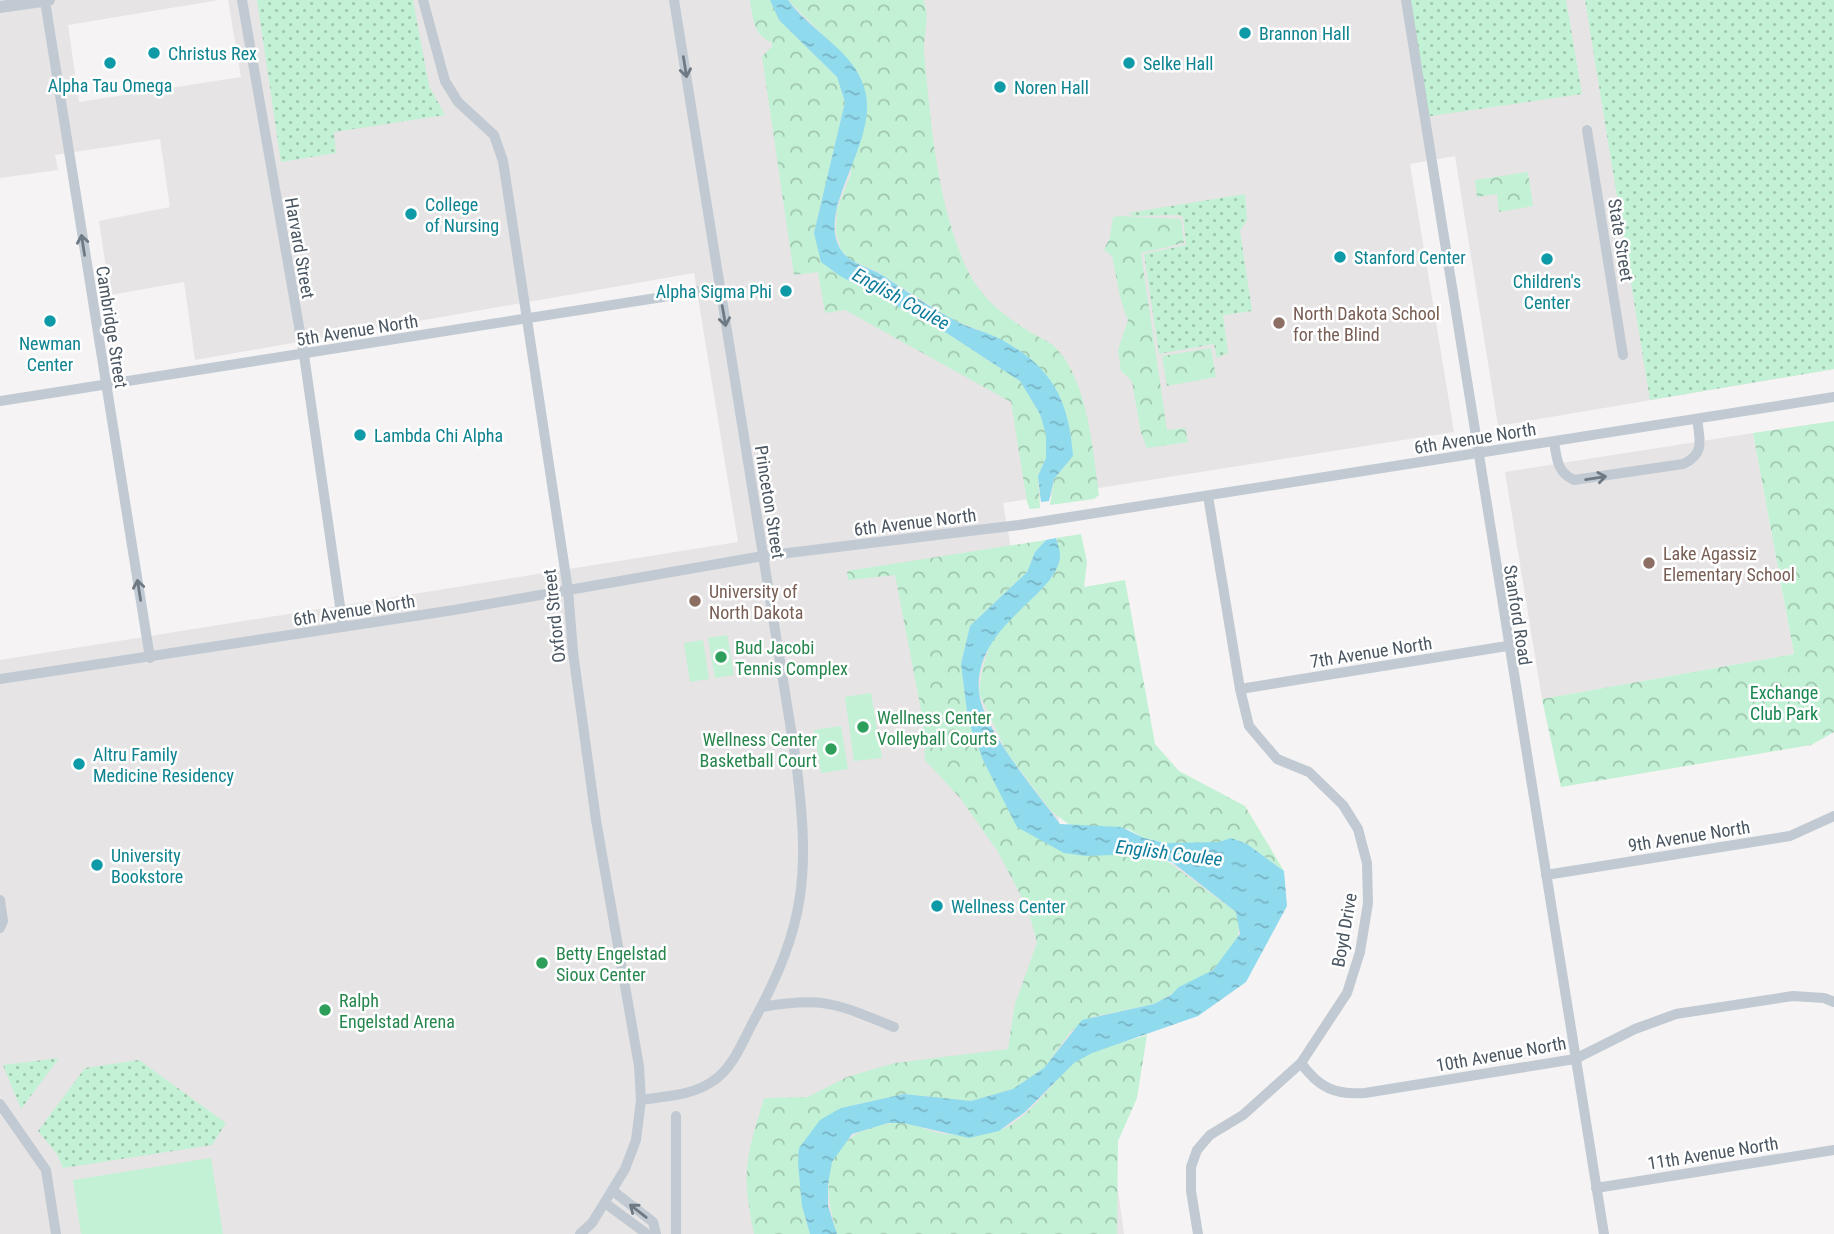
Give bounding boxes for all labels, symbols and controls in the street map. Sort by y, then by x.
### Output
place label: Brannon Hall [1259,23,1350,44]
marker: Brannon Hall [1237,25,1253,41]
place label: Christus Rex [168,43,257,64]
marker: Christus Rex [146,45,162,61]
place label: Selke Hall [1143,53,1213,74]
marker: Alpha Tau Omega [102,55,118,71]
marker: Selke Hall [1121,55,1137,71]
one-way arrow [679,56,692,78]
place label: Alpha Tau Omega [48,75,172,96]
place label: Noren Hall [1014,77,1089,98]
marker: Noren Hall [992,79,1008,95]
place label: College of Nursing [425,194,499,236]
street label: Harvard Street [281,196,319,300]
street label: State Street [1604,197,1638,283]
marker: College of Nursing [403,206,419,222]
one-way arrow [76,234,89,257]
place label: Stanford Center [1354,247,1466,268]
marker: Stanford Center [1332,249,1348,265]
marker: Children's Center [1539,251,1555,267]
water label: English Coulee [848,263,954,335]
street label: Cambridge Street [92,264,132,390]
place label: Children's Center [1513,271,1581,313]
place label: Alpha Sigma Phi [656,281,772,302]
marker: Alpha Sigma Phi [778,283,794,299]
place label: North Dakota School for the Blind [1293,303,1440,345]
one-way arrow [718,304,732,327]
street label: 5th Avenue North [295,310,419,350]
marker: Newman Center [42,313,58,329]
marker: North Dakota School for the Blind [1271,315,1287,331]
place label: Newman Center [19,333,81,375]
street label: 6th Avenue North [1413,418,1537,458]
place label: Lambda Chi Alpha [374,425,503,446]
marker: Lambda Chi Alpha [352,427,368,443]
street label: Princeton Street [751,444,789,560]
one-way arrow [1584,471,1606,484]
street label: 6th Avenue North [853,504,977,540]
place label: Lake Agassiz Elementary School [1663,543,1795,585]
marker: Lake Agassiz Elementary School [1641,555,1657,571]
street label: Stanford Road [1500,563,1536,667]
street label: Oxford Street [539,568,569,664]
one-way arrow [132,579,145,602]
place label: University of North Dakota [709,581,803,623]
street label: 6th Avenue North [292,590,416,630]
marker: University of North Dakota [687,593,703,609]
street label: 7th Avenue North [1309,632,1433,672]
place label: Bud Jacobi Tennis Complex [735,637,848,679]
marker: Bud Jacobi Tennis Complex [713,649,729,665]
park label: Exchange Club Park [1750,682,1818,724]
place label: Wellness Center Volleyball Courts [877,707,997,749]
marker: Wellness Center Volleyball Courts [855,719,871,735]
place label: Wellness Center Basketball Court [700,729,818,771]
marker: Wellness Center Basketball Court [823,741,839,757]
place label: Altru Family Medicine Residency [93,744,235,786]
marker: Altru Family Medicine Residency [71,756,87,772]
street label: 9th Avenue North [1627,816,1751,856]
water label: English Coulee [1114,835,1224,871]
place label: University Bookstore [111,845,183,887]
marker: University Bookstore [89,857,105,873]
street label: Boyd Drive [1327,891,1361,969]
place label: Wellness Center [951,896,1066,917]
marker: Wellness Center [929,898,945,914]
place label: Betty Engelstad Sioux Center [556,943,667,985]
marker: Betty Engelstad Sioux Center [534,955,550,971]
place label: Ralph Engelstad Arena [339,990,455,1032]
marker: Ralph Engelstad Arena [317,1002,333,1018]
street label: 10th Avenue North [1434,1032,1568,1076]
street label: 11th Avenue North [1646,1132,1780,1174]
one-way arrow [629,1203,648,1218]

